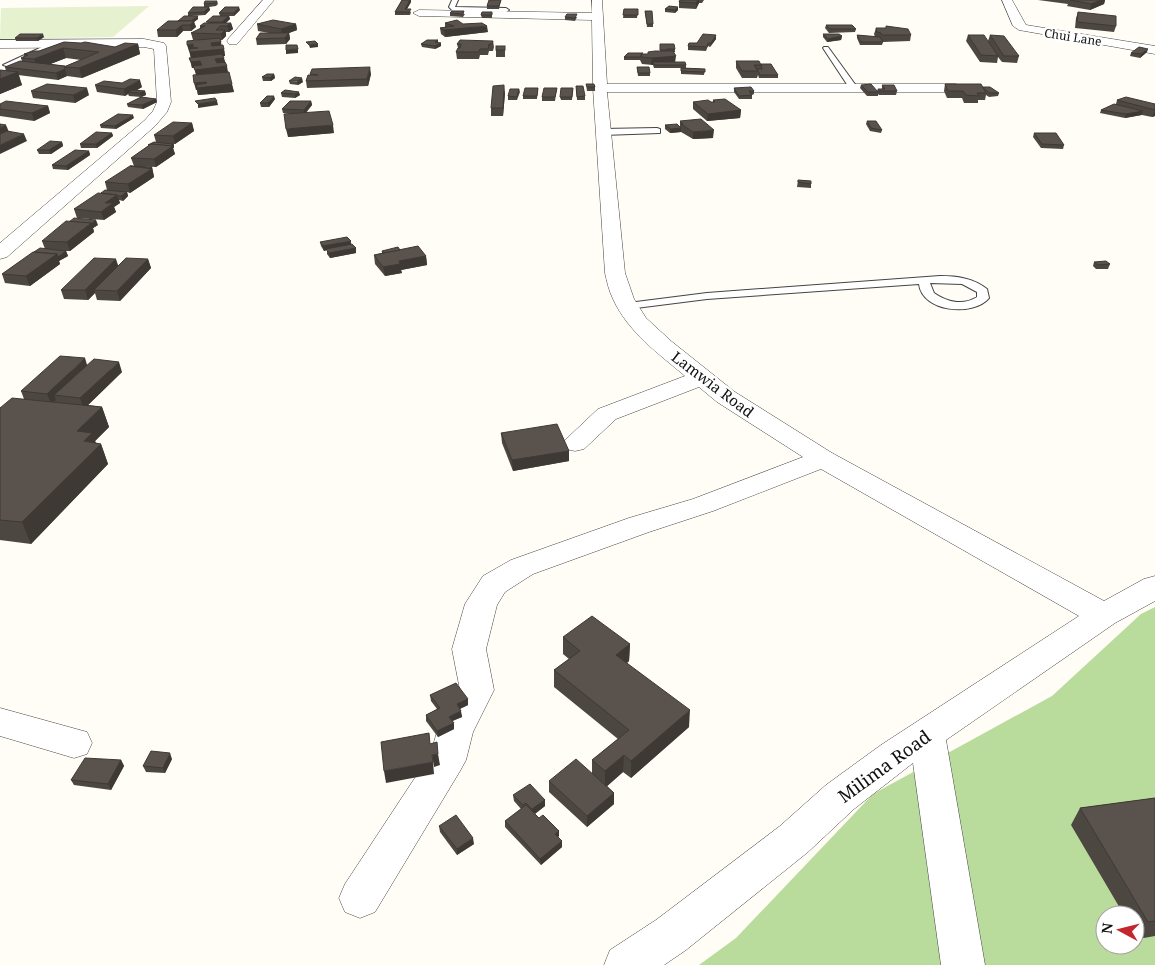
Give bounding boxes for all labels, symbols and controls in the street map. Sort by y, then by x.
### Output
street label: Chui Lane [1043,24,1103,50]
street label: Lamwia Road [668,346,758,422]
street label: Milima Road [833,724,935,808]
north arrow [1095,905,1145,955]
text: N [1096,922,1117,935]

